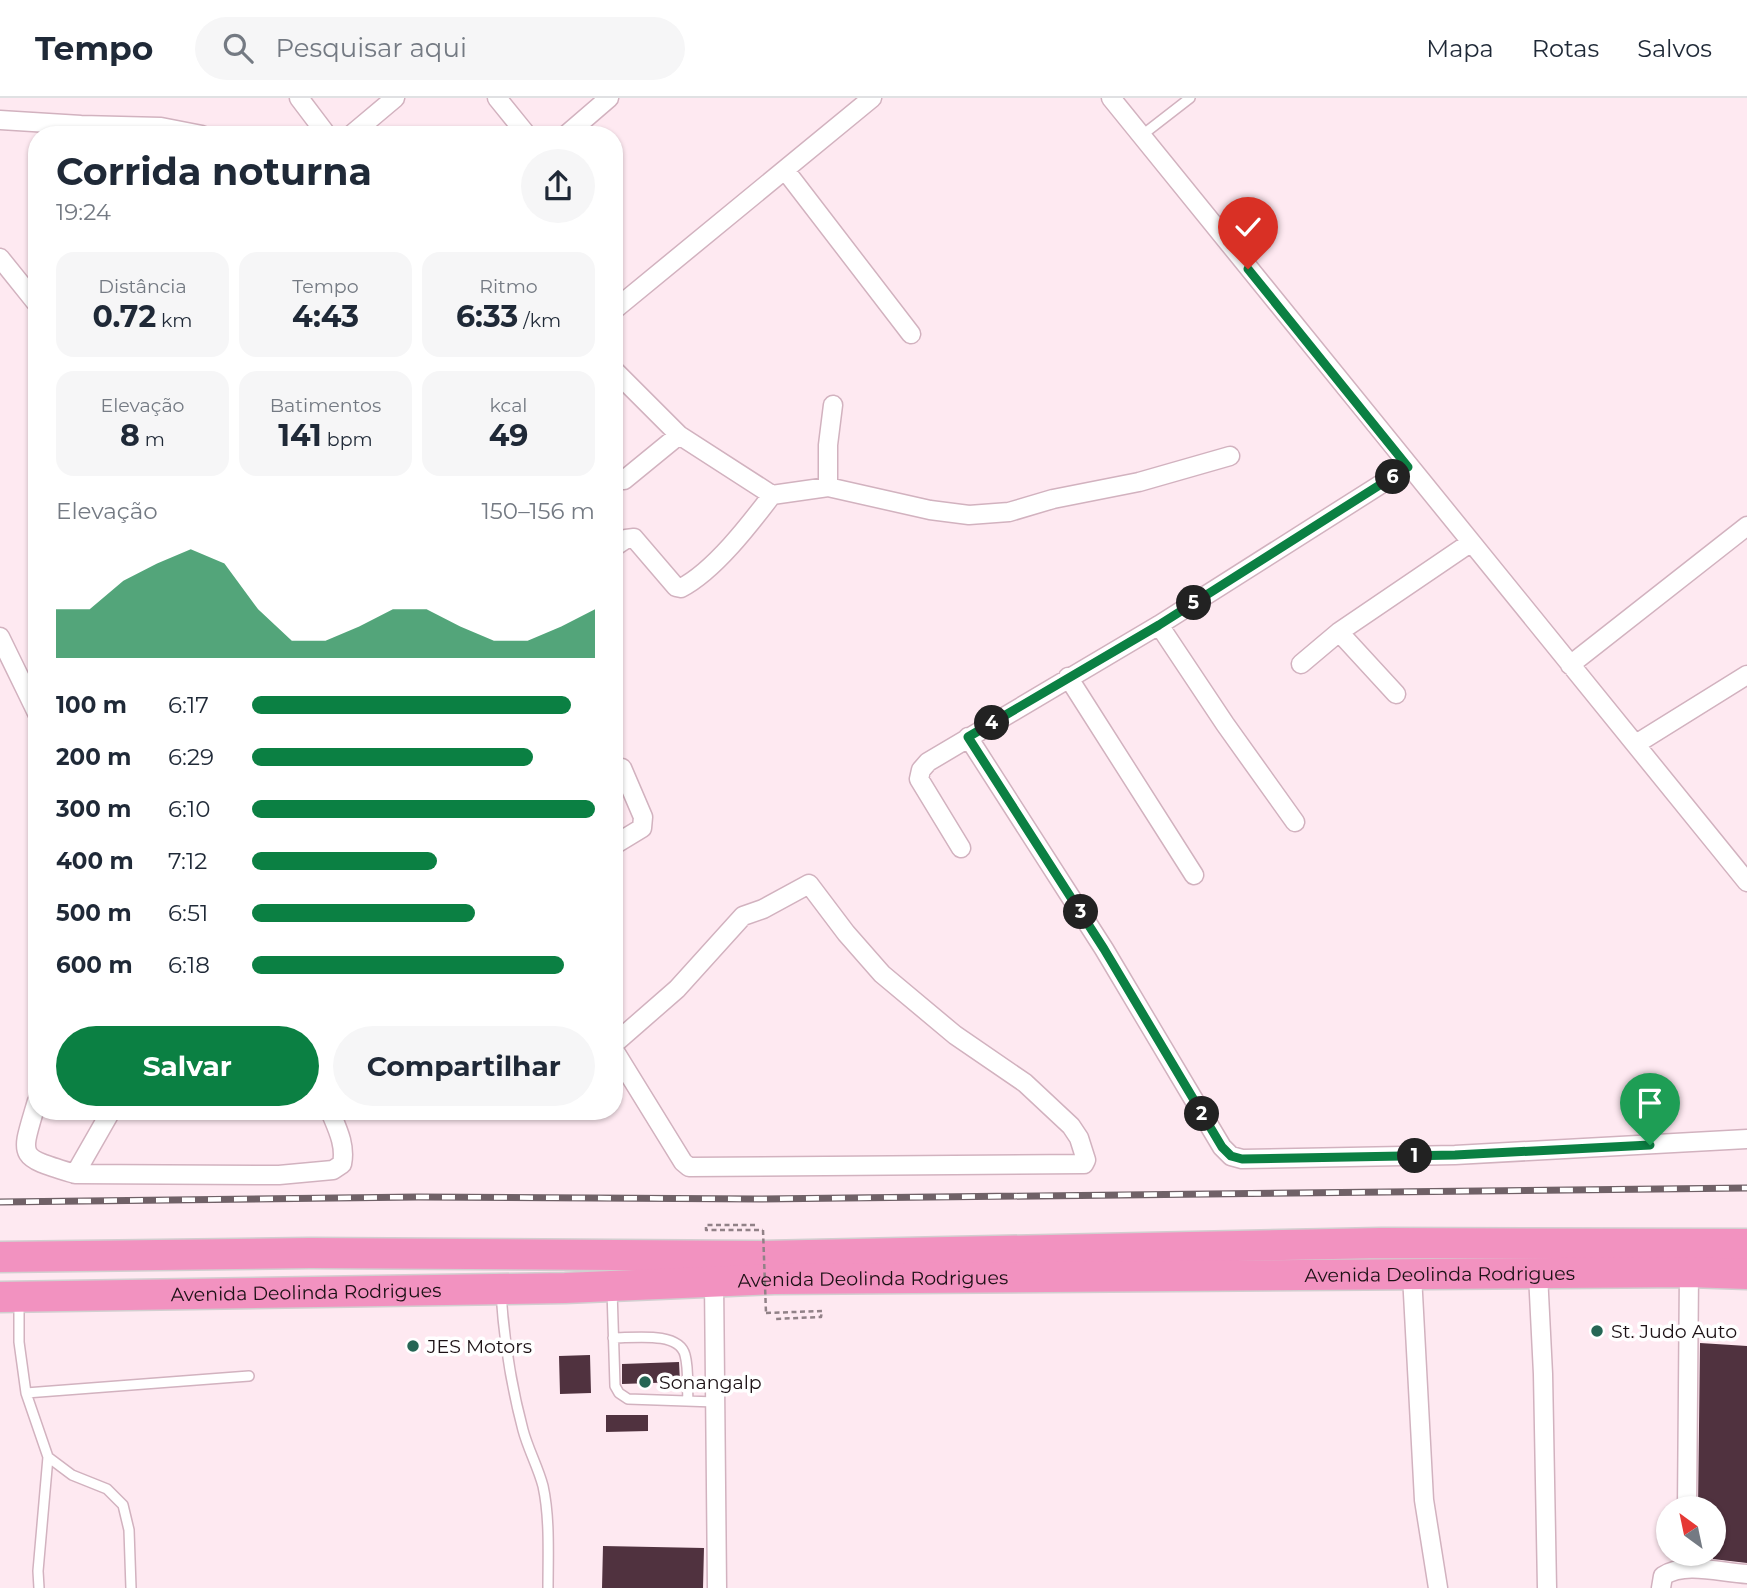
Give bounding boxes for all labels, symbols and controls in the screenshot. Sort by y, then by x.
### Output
search box [195,17,685,80]
text: Tempo [35,28,153,68]
icon: search [219,29,257,67]
text: Pesquisar aqui [275,32,467,64]
text: Mapa [1426,34,1494,63]
text: Rotas [1532,34,1599,63]
text: Salvos [1637,34,1712,63]
text: Corrida noturna [56,148,372,195]
button: share [521,149,595,223]
pin [1218,197,1278,269]
text: 19:24 [56,198,111,226]
icon: check [1229,208,1267,246]
text: Distância [98,275,187,298]
text: Tempo [292,275,359,298]
text: Ritmo [479,275,538,298]
text: 0.72 [92,298,156,335]
text: 4:43 [292,298,359,335]
text: 6:33 [456,298,518,335]
text: km [156,309,193,332]
text: /km [518,309,561,332]
text: Elevação [100,394,185,417]
text: Batimentos [270,394,381,417]
text: kcal [490,394,527,417]
text: 8 [120,417,140,454]
text: 141 [278,417,322,454]
text: 49 [489,417,528,454]
text: m [140,428,165,451]
text: bpm [322,428,373,451]
pin: 6 [1376,460,1410,494]
text: 6 [1386,465,1399,488]
text: Elevação [56,497,158,525]
text: 150–156 m [481,497,595,525]
pin: 5 [1176,586,1212,620]
text: 5 [1188,591,1199,614]
text: 100 m [56,691,127,719]
text: 6:17 [168,691,209,719]
pin: 4 [974,706,1010,740]
text: 4 [985,711,998,734]
text: 200 m [56,743,131,771]
text: 6:29 [168,743,214,771]
text: 300 m [56,795,132,823]
text: 6:10 [168,795,210,823]
text: 400 m [56,847,134,875]
text: 7:12 [168,847,207,875]
pin: 3 [1064,894,1098,930]
text: 500 m [56,899,132,927]
text: 6:51 [168,899,208,927]
text: 3 [1075,900,1086,923]
text: 600 m [56,951,133,979]
text: 6:18 [168,951,210,979]
button: Salvar [56,1026,319,1106]
button: Compartilhar [333,1026,595,1106]
pin [1620,1073,1680,1145]
icon: arrive [1631,1084,1669,1122]
pin: 2 [1184,1096,1220,1132]
text: 2 [1196,1102,1207,1125]
pin: 1 [1398,1138,1432,1174]
text: 1 [1411,1144,1418,1167]
street label: Avenida Deolinda Rodrigues [1304,1262,1575,1287]
street label: Avenida Deolinda Rodrigues [737,1266,1008,1293]
street label: Avenida Deolinda Rodrigues [170,1279,442,1306]
place label: St. Judo Auto [1611,1320,1737,1343]
marker: St. Judo Auto [1589,1323,1605,1339]
place label: JES Motors [426,1335,532,1358]
marker: JES Motors [405,1338,421,1354]
place label: Sonangalp [659,1371,762,1394]
marker: Sonangalp [637,1374,653,1390]
north arrow [1656,1496,1726,1566]
map controls [1656,1496,1726,1566]

